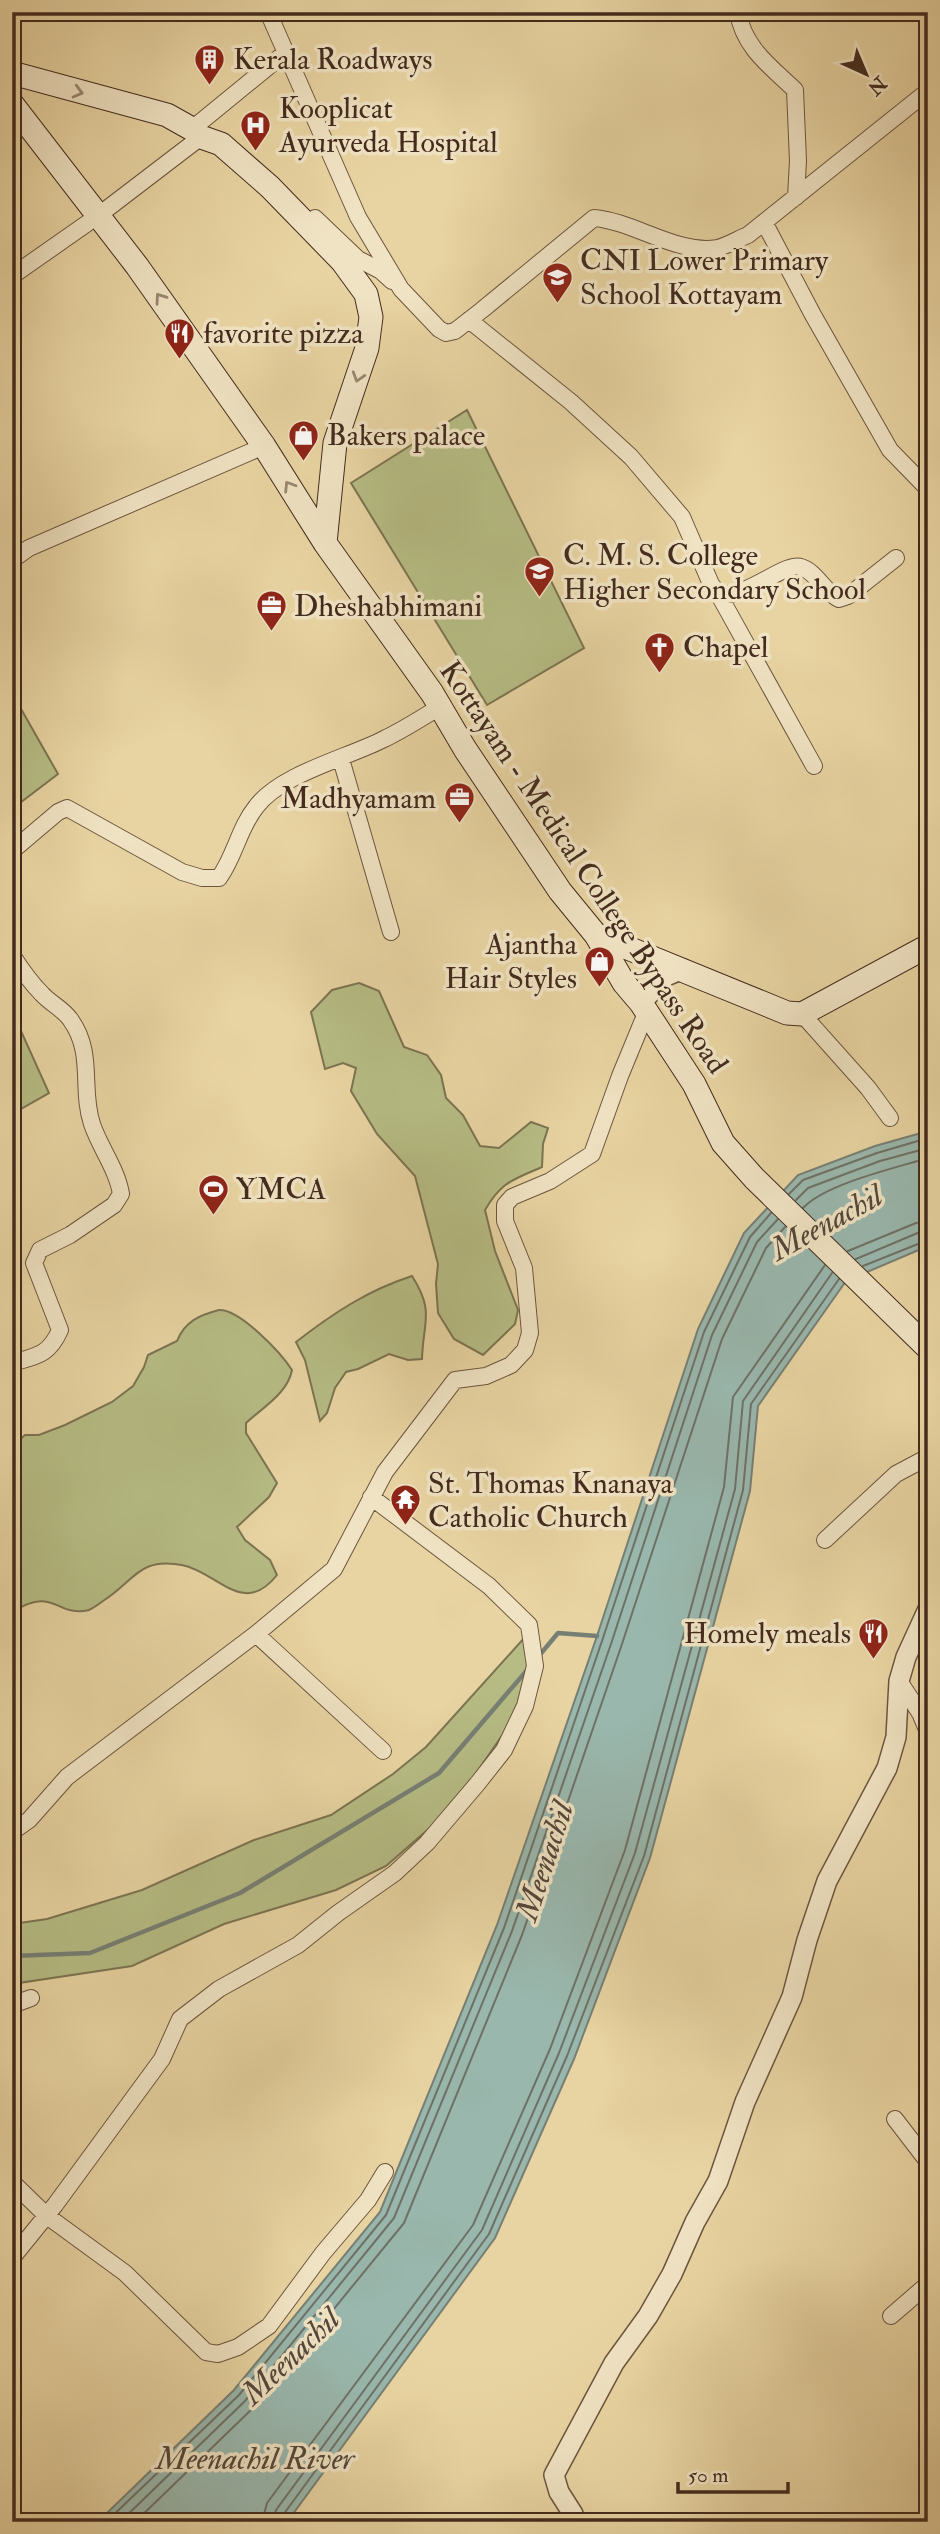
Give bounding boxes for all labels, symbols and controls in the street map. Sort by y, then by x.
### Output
north arrow [832,38,902,108]
place label: Kerala Roadways [233,41,432,78]
building icon: Kerala Roadways [193,42,227,86]
text: N [862,70,892,101]
one-way arrow [72,84,84,98]
place label: Kooplicat Ayurveda Hospital [278,90,498,161]
hospital icon: Kooplicat Ayurveda Hospital [239,108,273,152]
place label: CNI Lower Primary School Kottayam [580,242,829,313]
school or university icon: CNI Lower Primary School Kottayam [540,260,574,304]
one-way arrow [156,293,168,306]
place label: favorite pizza [203,315,364,352]
restaurant icon: favorite pizza [163,316,197,360]
one-way arrow [352,370,367,382]
place label: Bakers palace [327,417,485,454]
shop icon: Bakers palace [287,418,321,462]
one-way arrow [284,480,297,493]
place label: C. M. S. College Higher Secondary School [563,537,866,608]
school or university icon: C. M. S. College Higher Secondary School [523,555,557,599]
place label: Dheshabhimani [294,588,482,625]
office icon: Dheshabhimani [254,589,288,633]
place label: Chapel [683,629,769,666]
church icon: Chapel [643,630,677,674]
street label: Kottayam - Medical College Bypass Road [431,654,736,1081]
place label: Madhyamam [280,780,436,817]
office icon: Madhyamam [442,781,476,825]
place label: Ajantha Hair Styles [445,926,578,997]
shop icon: Ajantha Hair Styles [583,944,617,988]
place label: YMCA [236,1171,326,1208]
sports icon: YMCA [196,1172,230,1216]
water label: Meenachil [762,1175,892,1271]
place label: St. Thomas Knanaya Catholic Church [428,1465,674,1536]
temple icon: St. Thomas Knanaya Catholic Church [388,1483,422,1527]
place label: Homely meals [684,1615,851,1652]
restaurant icon: Homely meals [857,1616,891,1660]
water label: Meenachil [506,1795,584,1927]
water label: Meenachil [231,2298,350,2415]
water label: Meenachil River [154,2439,356,2479]
scale bar [678,2450,788,2494]
text: 50 m [688,2462,729,2489]

